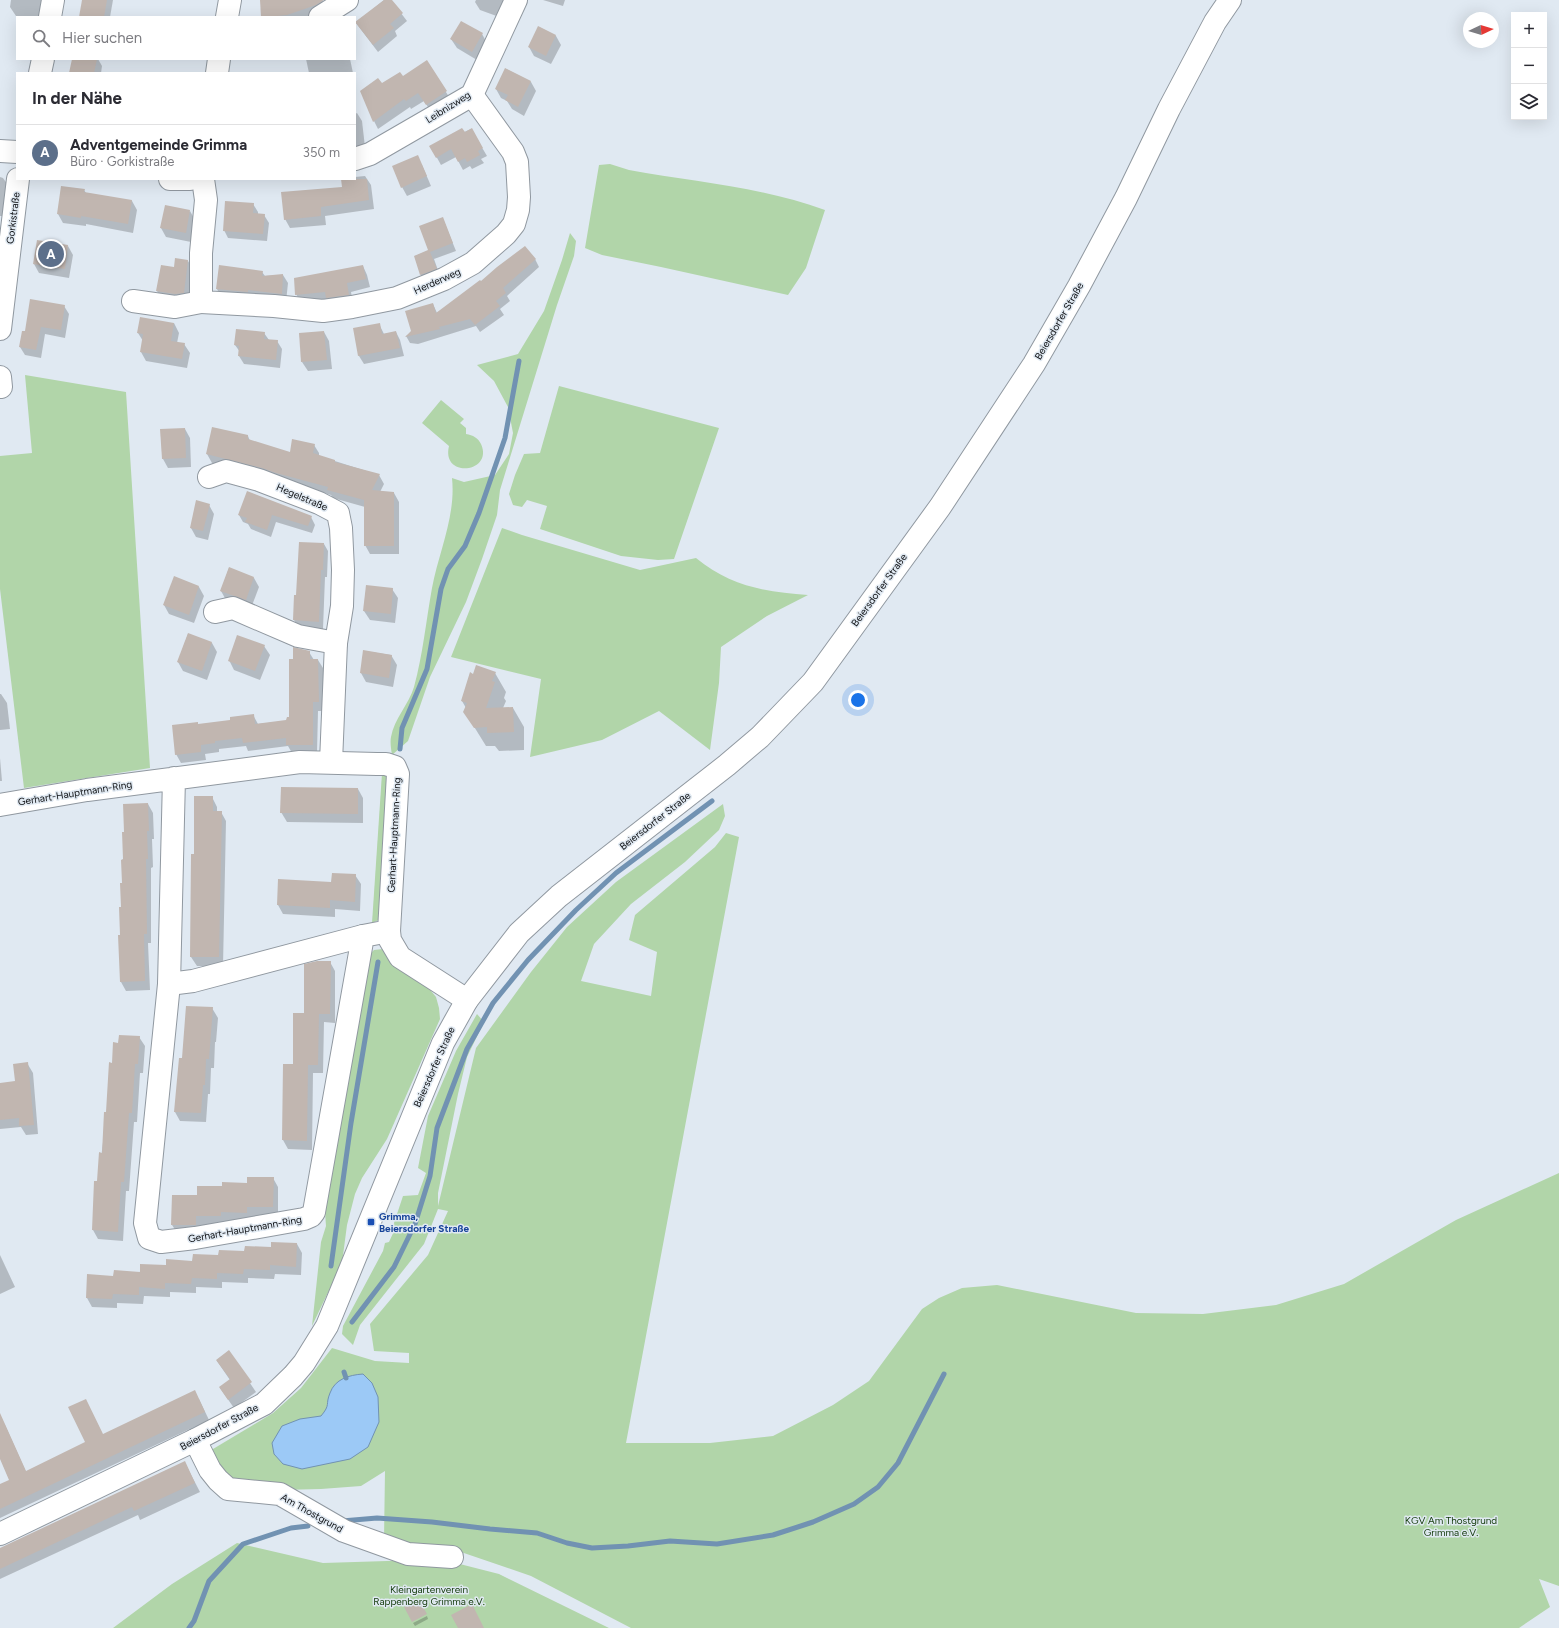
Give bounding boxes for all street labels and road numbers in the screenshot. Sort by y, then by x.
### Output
street label: Leibnizweg [423,88,473,126]
street label: Gorkistraße [3,191,23,245]
street label: Herderweg [411,265,463,297]
street label: Beiersdorfer Straße [1032,280,1087,362]
street label: Hegelstraße [274,480,330,514]
street label: Beiersdorfer Straße [848,551,910,629]
street label: Gerhart-Hauptmann-Ring [384,777,404,893]
street label: Gerhart-Hauptmann-Ring [17,778,133,808]
street label: Beiersdorfer Straße [617,789,694,853]
street label: Beiersdorfer Straße [410,1024,458,1109]
street label: Gerhart-Hauptmann-Ring [187,1213,303,1245]
street label: Beiersdorfer Straße [178,1401,261,1453]
street label: Am Thostgrund [279,1491,346,1536]

